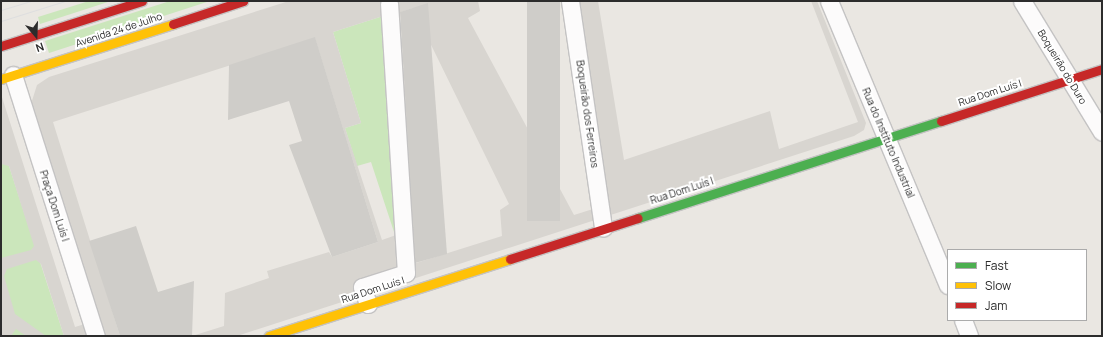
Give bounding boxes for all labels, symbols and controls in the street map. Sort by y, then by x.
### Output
street label: Avenida 24 de Julho [74,10,164,50]
north arrow [16,16,56,56]
street label: Boqueirão do Duro [1035,28,1089,106]
text: N [34,39,46,56]
street label: Boqueirão dos Ferreiros [573,59,601,169]
street label: Rua Dom Luís I [957,77,1023,109]
street label: Rua do Instituto Industrial [859,86,917,200]
street label: Praça Dom Luís I [37,169,71,243]
street label: Rua Dom Luís I [649,175,715,207]
legend [947,249,1087,321]
text: Fast [985,257,1009,274]
street label: Rua Dom Luís I [340,274,406,306]
text: Slow [985,277,1011,294]
text: Jam [985,297,1007,314]

